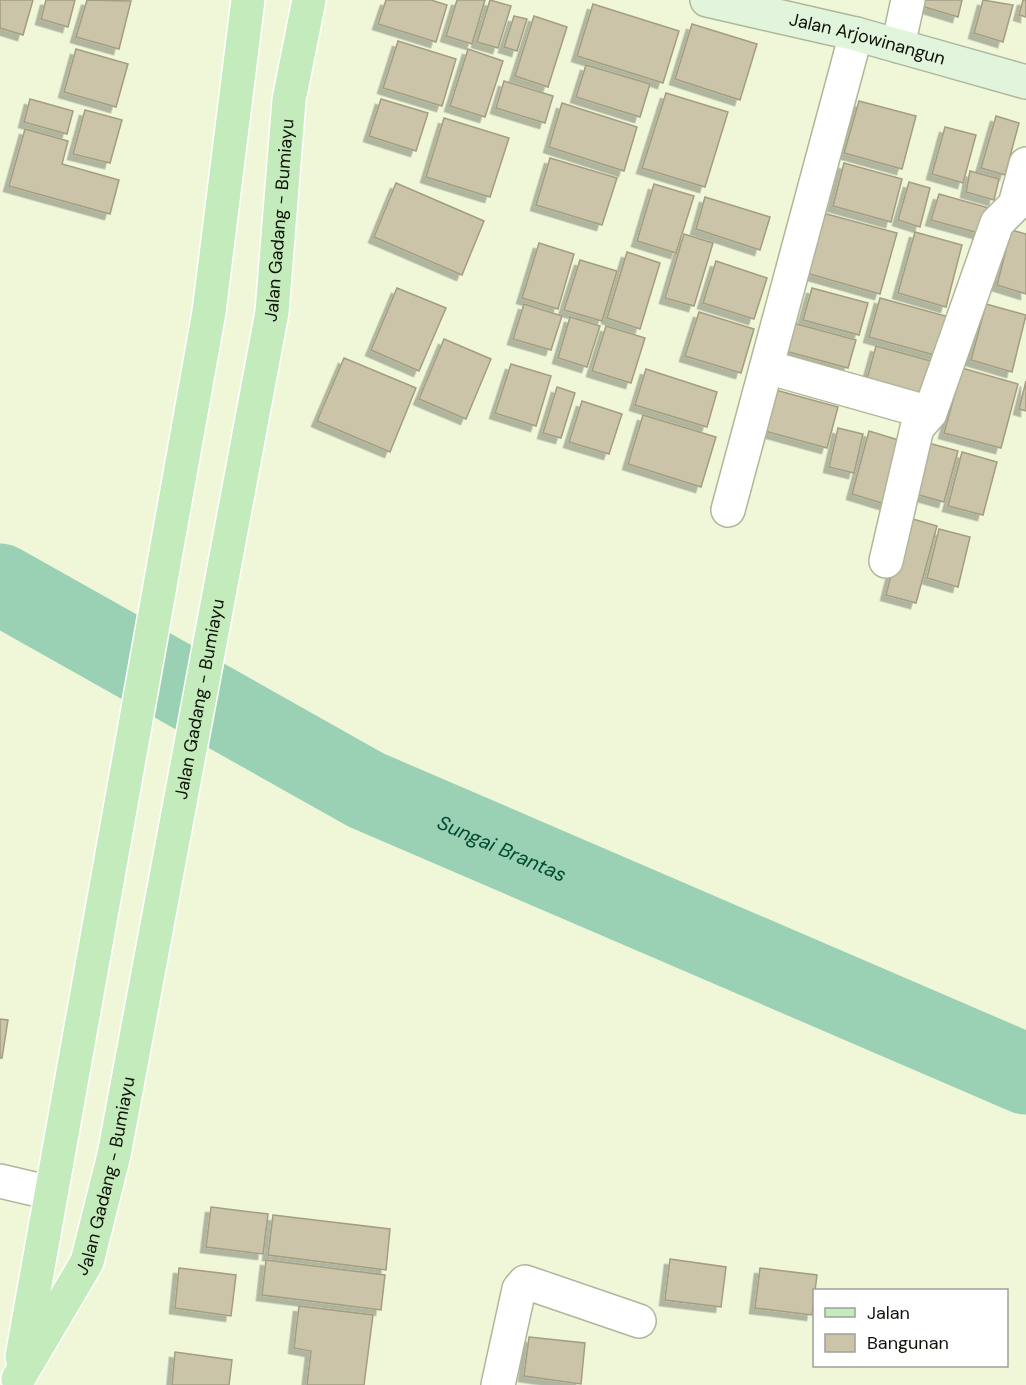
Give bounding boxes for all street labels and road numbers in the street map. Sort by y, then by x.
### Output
street label: Jalan Arjowinangun [787,7,948,71]
street label: Jalan Gadang - Bumiayu [258,118,299,324]
street label: Jalan Gadang - Bumiayu [169,597,230,801]
street label: Jalan Gadang - Bumiayu [70,1075,140,1280]

